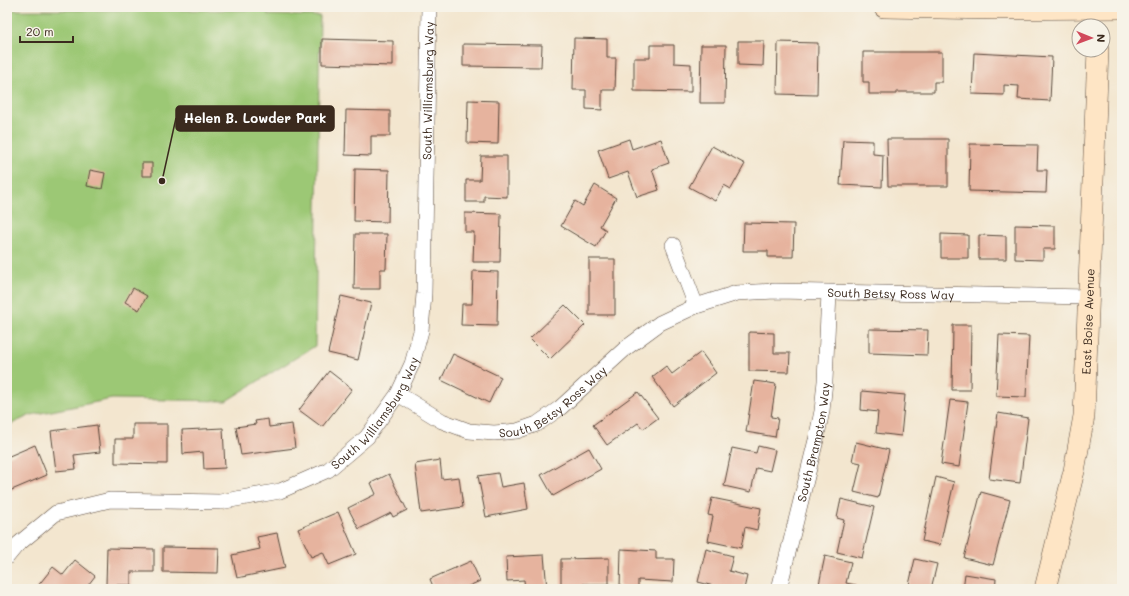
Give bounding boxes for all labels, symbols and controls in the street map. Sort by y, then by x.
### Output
scale bar [20,18,73,44]
north arrow [1071,18,1111,58]
street label: South Williamsburg Way [418,21,437,160]
text: 20 m [26,23,54,39]
text: N [1094,34,1109,42]
callout: Helen B. Lowder Park [176,106,334,131]
text: Helen B. Lowder Park [184,109,326,126]
street label: East Boise Avenue [1078,268,1098,375]
street label: South Betsy Ross Way [827,284,955,302]
street label: South Williamsburg Way [327,355,422,472]
street label: South Betsy Ross Way [498,362,610,441]
street label: South Brampton Way [793,382,833,503]

